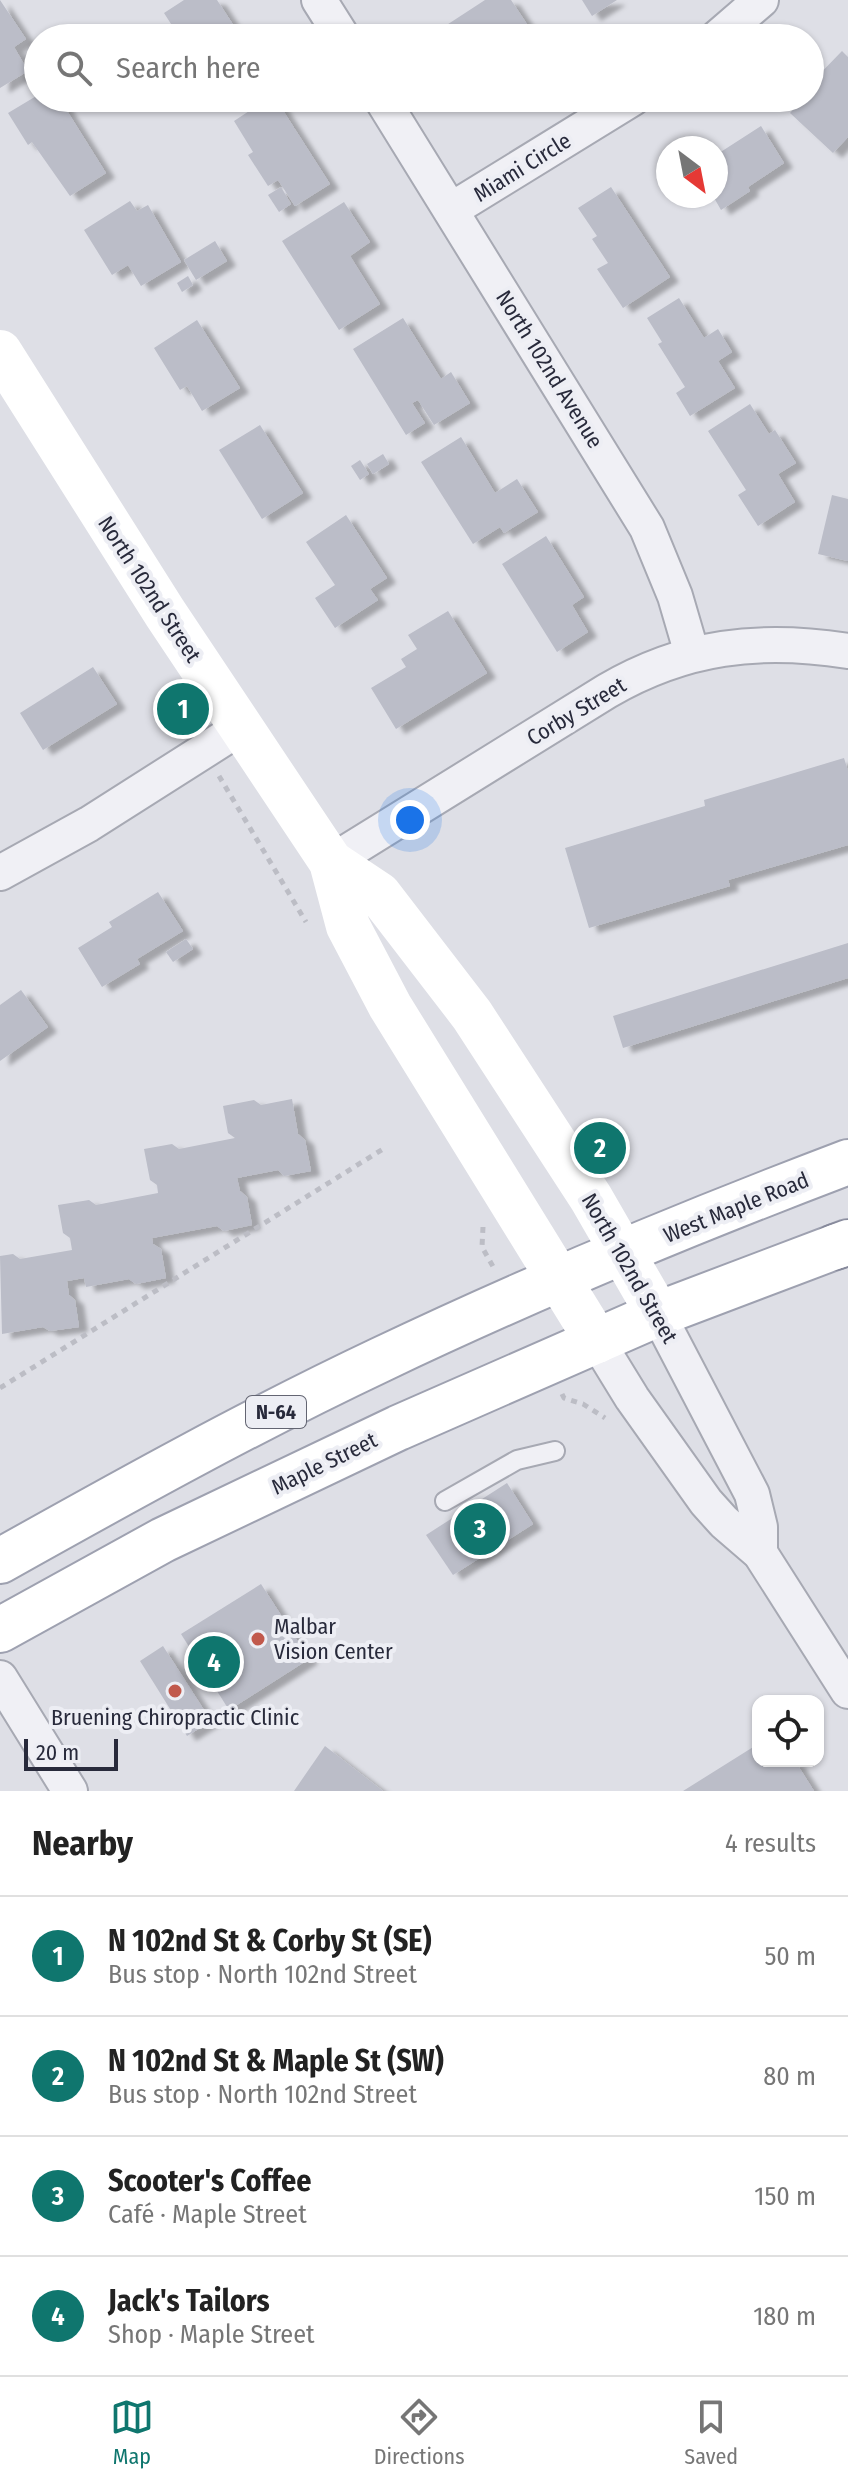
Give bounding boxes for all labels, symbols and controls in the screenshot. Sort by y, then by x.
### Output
search box [24,24,824,112]
icon: search [52,46,96,90]
text: Search here [116,50,261,86]
street label: Miami Circle [469,127,576,208]
north arrow [656,136,728,208]
street label: North 102nd Avenue [490,285,609,453]
street label: North 102nd Street [92,511,207,668]
street label: Corby Street [522,671,631,752]
pin: 1 [157,679,209,739]
your location [390,800,430,840]
pin: 2 [574,1118,626,1178]
street label: West Maple Road [660,1166,813,1249]
street label: North 102nd Street [576,1188,684,1349]
road number: N-64 [246,1396,306,1428]
street label: Maple Street [267,1426,382,1501]
pin: 3 [454,1499,506,1559]
place label: Malbar Vision Center [274,1613,393,1665]
marker: Malbar Vision Center [249,1630,267,1648]
pin: 4 [188,1632,240,1692]
marker: Bruening Chiropractic Clinic [166,1682,184,1700]
map controls [752,1695,824,1767]
button: locate [752,1695,824,1767]
place label: Bruening Chiropractic Clinic [51,1704,300,1731]
scale bar [24,1735,118,1771]
text: 20 m [36,1739,79,1766]
text: Nearby [32,1823,133,1864]
text: 4 results [725,1828,816,1859]
text: N 102nd St & Corby St (SE) [108,1923,431,1959]
text: 1 [53,1941,64,1972]
text: 50 m [764,1941,816,1972]
text: Bus stop · North 102nd Street [108,1959,417,1990]
text: N 102nd St & Maple St (SW) [108,2043,444,2079]
text: 2 [52,2061,64,2092]
text: 80 m [763,2061,816,2092]
text: Bus stop · North 102nd Street [108,2079,417,2110]
text: Scooter's Coffee [108,2163,311,2199]
text: 3 [52,2181,64,2212]
text: 150 m [754,2181,816,2212]
text: Café · Maple Street [108,2199,307,2230]
text: Jack's Tailors [108,2283,270,2319]
text: 4 [51,2301,65,2332]
text: 180 m [753,2301,816,2332]
text: Shop · Maple Street [108,2319,315,2350]
tab: Map [110,2395,154,2470]
tab: Directions [374,2395,465,2470]
tab: Saved [684,2395,738,2470]

